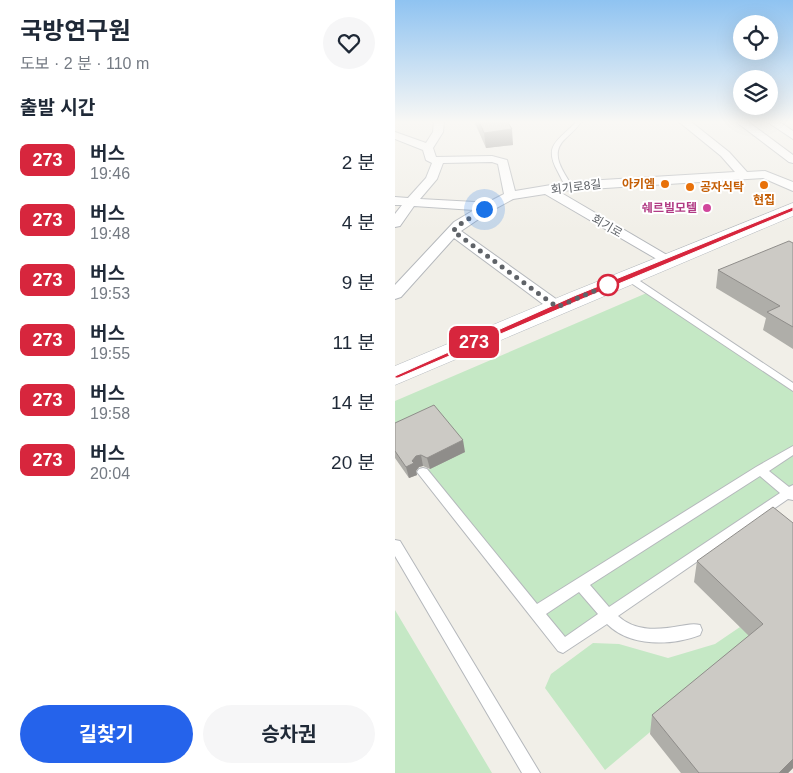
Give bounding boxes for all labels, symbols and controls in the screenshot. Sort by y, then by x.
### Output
map controls [733,15,778,115]
button: locate [733,15,778,60]
text: 국방연구원 [20,17,130,44]
button: heart [323,17,375,69]
text: 도보 · 2 분 · 110 m [20,55,149,72]
button: layers [733,70,778,115]
text: 출발 시간 [20,97,95,118]
text: 버스 [90,143,125,164]
text: 273 [32,150,63,170]
text: 2 분 [342,152,375,173]
text: 19:46 [90,165,130,182]
street label: 회기로8길 [550,177,602,197]
place label: 아키엠 [622,177,655,191]
marker: 아키엠 [659,178,671,190]
marker: 현집 [758,179,770,191]
place label: 공자식탁 [700,180,744,194]
marker: 공자식탁 [684,181,696,193]
place label: 현집 [753,193,775,207]
your location [472,197,497,222]
place label: 쉐르빌모텔 [642,201,697,215]
marker: 쉐르빌모텔 [701,202,713,214]
text: 버스 [90,203,125,224]
text: 273 [32,210,63,230]
text: 4 분 [342,212,375,233]
street label: 회기로 [589,212,625,240]
text: 19:48 [90,225,130,242]
text: 버스 [90,263,125,284]
text: 273 [32,270,63,290]
text: 9 분 [342,272,375,293]
unlabelled marker [597,274,619,296]
text: 19:53 [90,285,130,302]
text: 버스 [90,323,125,344]
line badge: 273 [445,326,503,358]
text: 273 [32,330,63,350]
text: 11 분 [333,332,375,353]
text: 273 [459,332,489,352]
text: 19:55 [90,345,130,362]
text: 버스 [90,383,125,404]
text: 273 [32,390,63,410]
text: 14 분 [331,392,375,413]
text: 19:58 [90,405,130,422]
text: 버스 [90,443,125,464]
text: 273 [32,450,63,470]
text: 20 분 [331,452,375,473]
text: 20:04 [90,465,130,482]
button: 길찾기 [20,705,193,763]
button: 승차권 [203,705,375,763]

